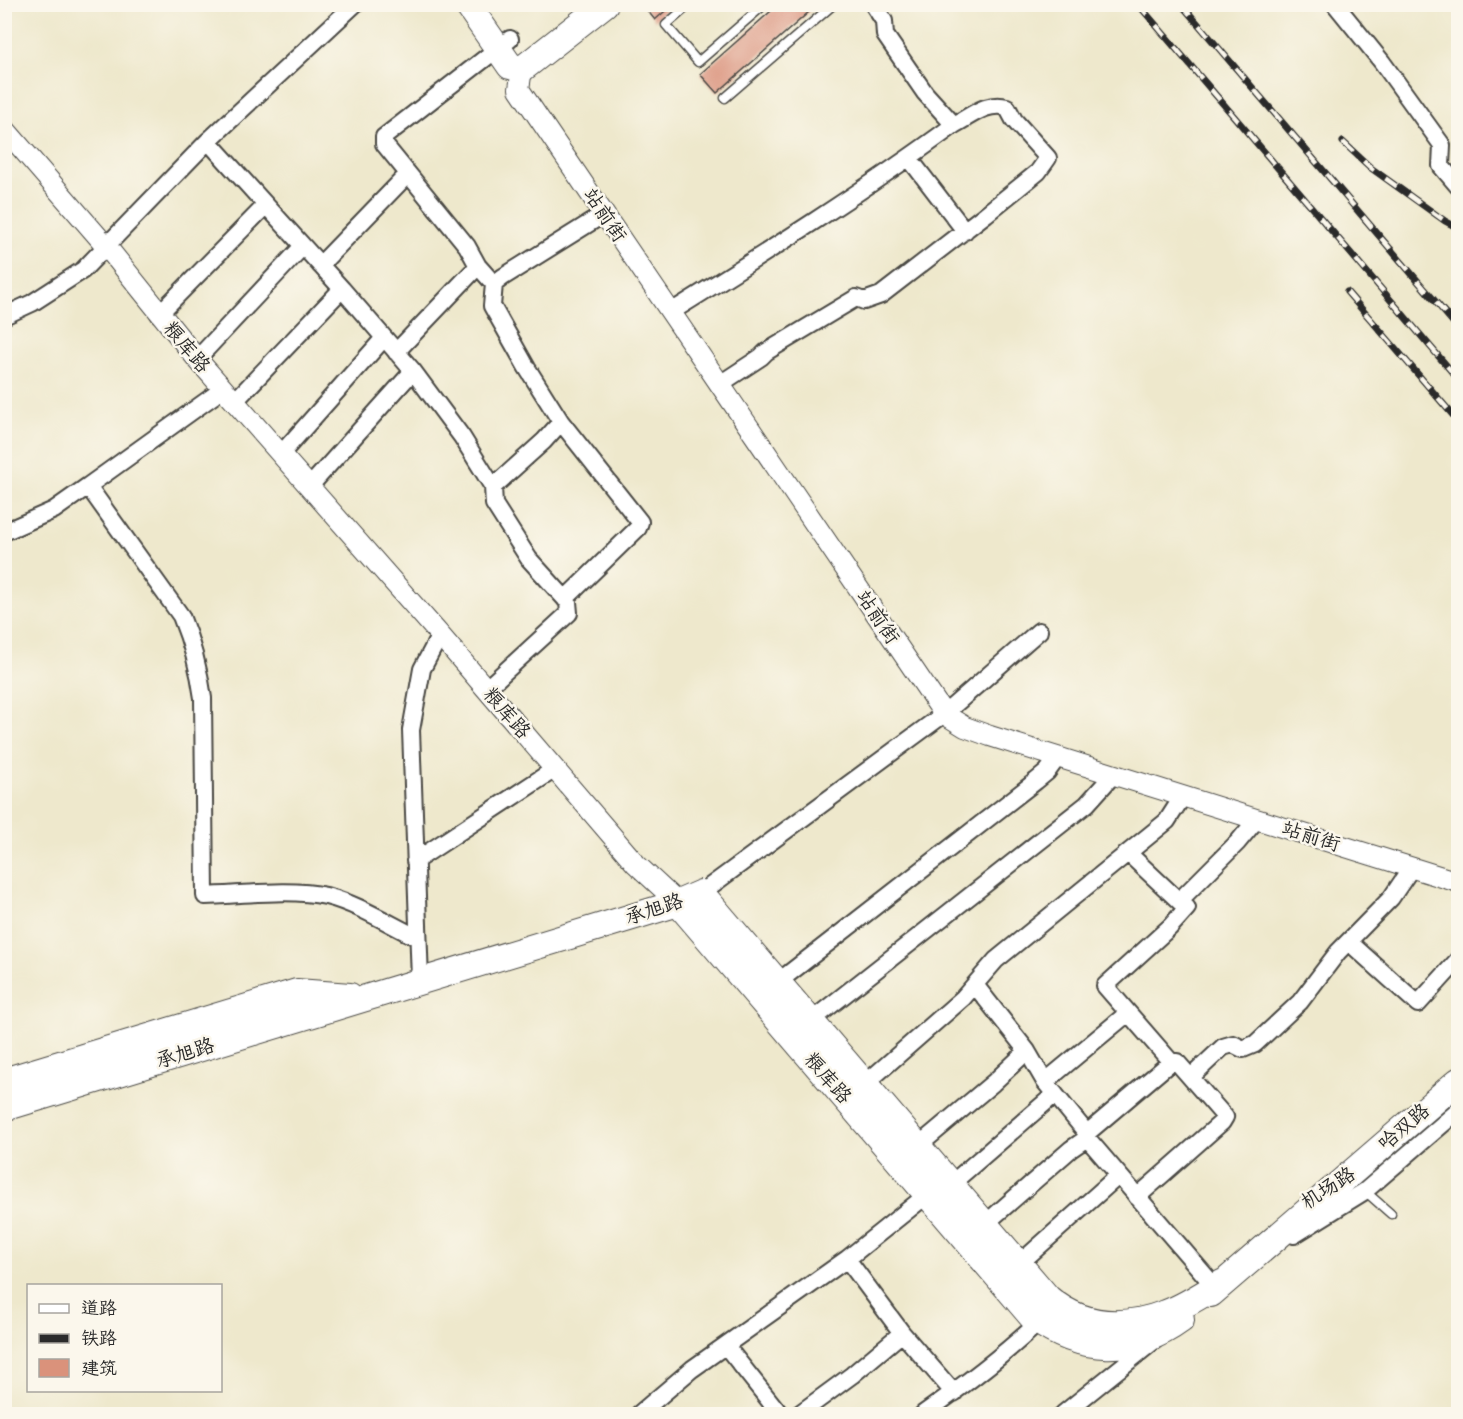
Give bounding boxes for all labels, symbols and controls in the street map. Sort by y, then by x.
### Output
street label: 站前街 [578,183,632,247]
street label: 粮库路 [158,316,217,379]
street label: 站前街 [851,585,905,649]
street label: 粮库路 [478,682,537,745]
street label: 站前街 [1279,815,1343,857]
street label: 承旭路 [622,888,687,930]
street label: 承旭路 [153,1032,218,1074]
street label: 粮库路 [799,1047,858,1110]
street label: 哈双路 [1373,1097,1436,1156]
street label: 机场路 [1296,1161,1361,1215]
legend [27,1284,222,1392]
text: 道路 [81,1297,117,1320]
text: 铁路 [81,1327,117,1350]
text: 建筑 [81,1357,117,1380]

